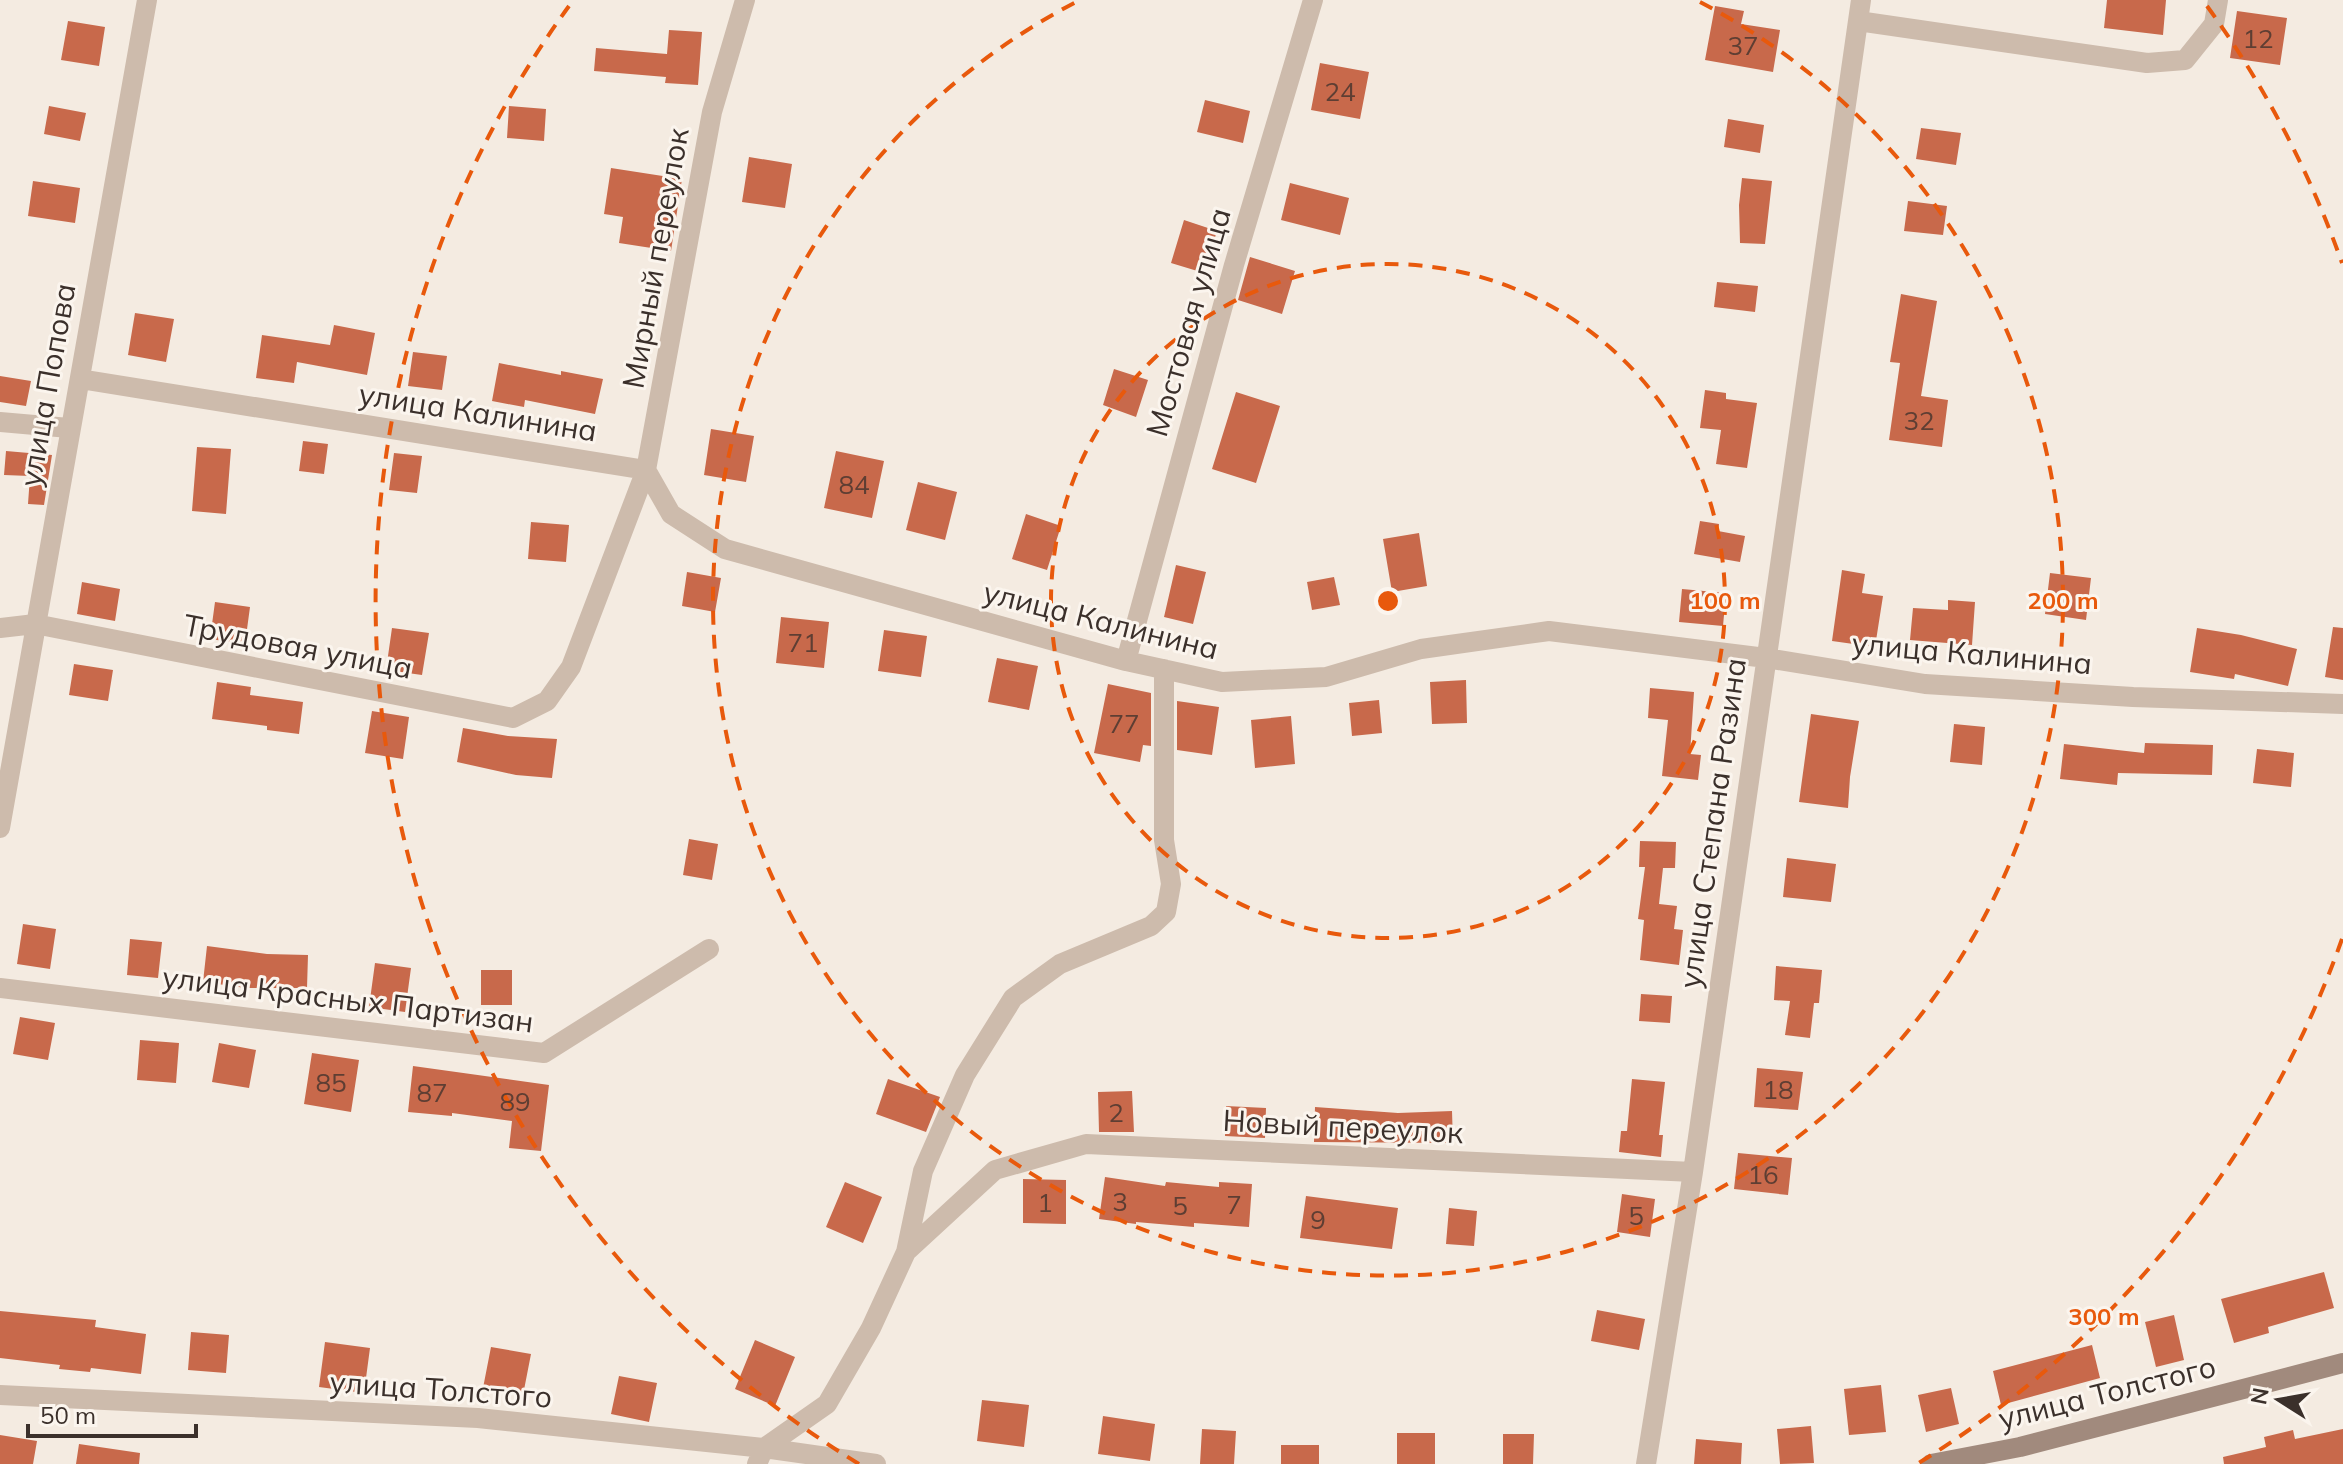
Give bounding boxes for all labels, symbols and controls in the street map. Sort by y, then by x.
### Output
house number: 12 [2242,22,2274,55]
house number: 37 [1727,29,1759,62]
house number: 24 [1324,75,1356,108]
street label: Мирный переулок [613,124,697,391]
street label: Мостовая улица [1137,203,1239,441]
street label: улица Попова [10,280,84,490]
street label: улица Калинина [356,374,600,450]
house number: 32 [1903,404,1935,437]
house number: 84 [838,468,870,501]
street label: улица Калинина [980,572,1222,668]
text: 100 m [1689,585,1761,615]
text: 200 m [2027,585,2099,615]
centre of rings [1374,587,1402,615]
street label: Трудовая улица [180,605,416,687]
street label: улица Калинина [1850,624,2094,682]
house number: 71 [787,626,819,659]
street label: улица Степана Разина [1670,655,1754,991]
house number: 77 [1108,707,1140,740]
street label: улица Красных Партизан [160,957,536,1041]
house number: 85 [315,1066,347,1099]
house number: 18 [1762,1073,1794,1106]
house number: 87 [416,1076,448,1109]
house number: 89 [499,1085,531,1118]
house number: 2 [1108,1096,1124,1129]
street label: Новый переулок [1222,1101,1465,1151]
house number: 16 [1747,1158,1779,1191]
house number: 3 [1112,1185,1128,1218]
house number: 1 [1037,1186,1053,1219]
house number: 7 [1226,1188,1242,1221]
house number: 5 [1172,1189,1188,1222]
house number: 5 [1628,1199,1644,1232]
house number: 9 [1310,1203,1326,1236]
text: 300 m [2068,1301,2140,1331]
street label: улица Толстого [1994,1347,2220,1437]
north arrow [2239,1360,2319,1440]
street label: улица Толстого [329,1362,553,1416]
text: N [2244,1385,2275,1407]
scale bar [28,1388,196,1438]
text: 50 m [40,1400,96,1430]

